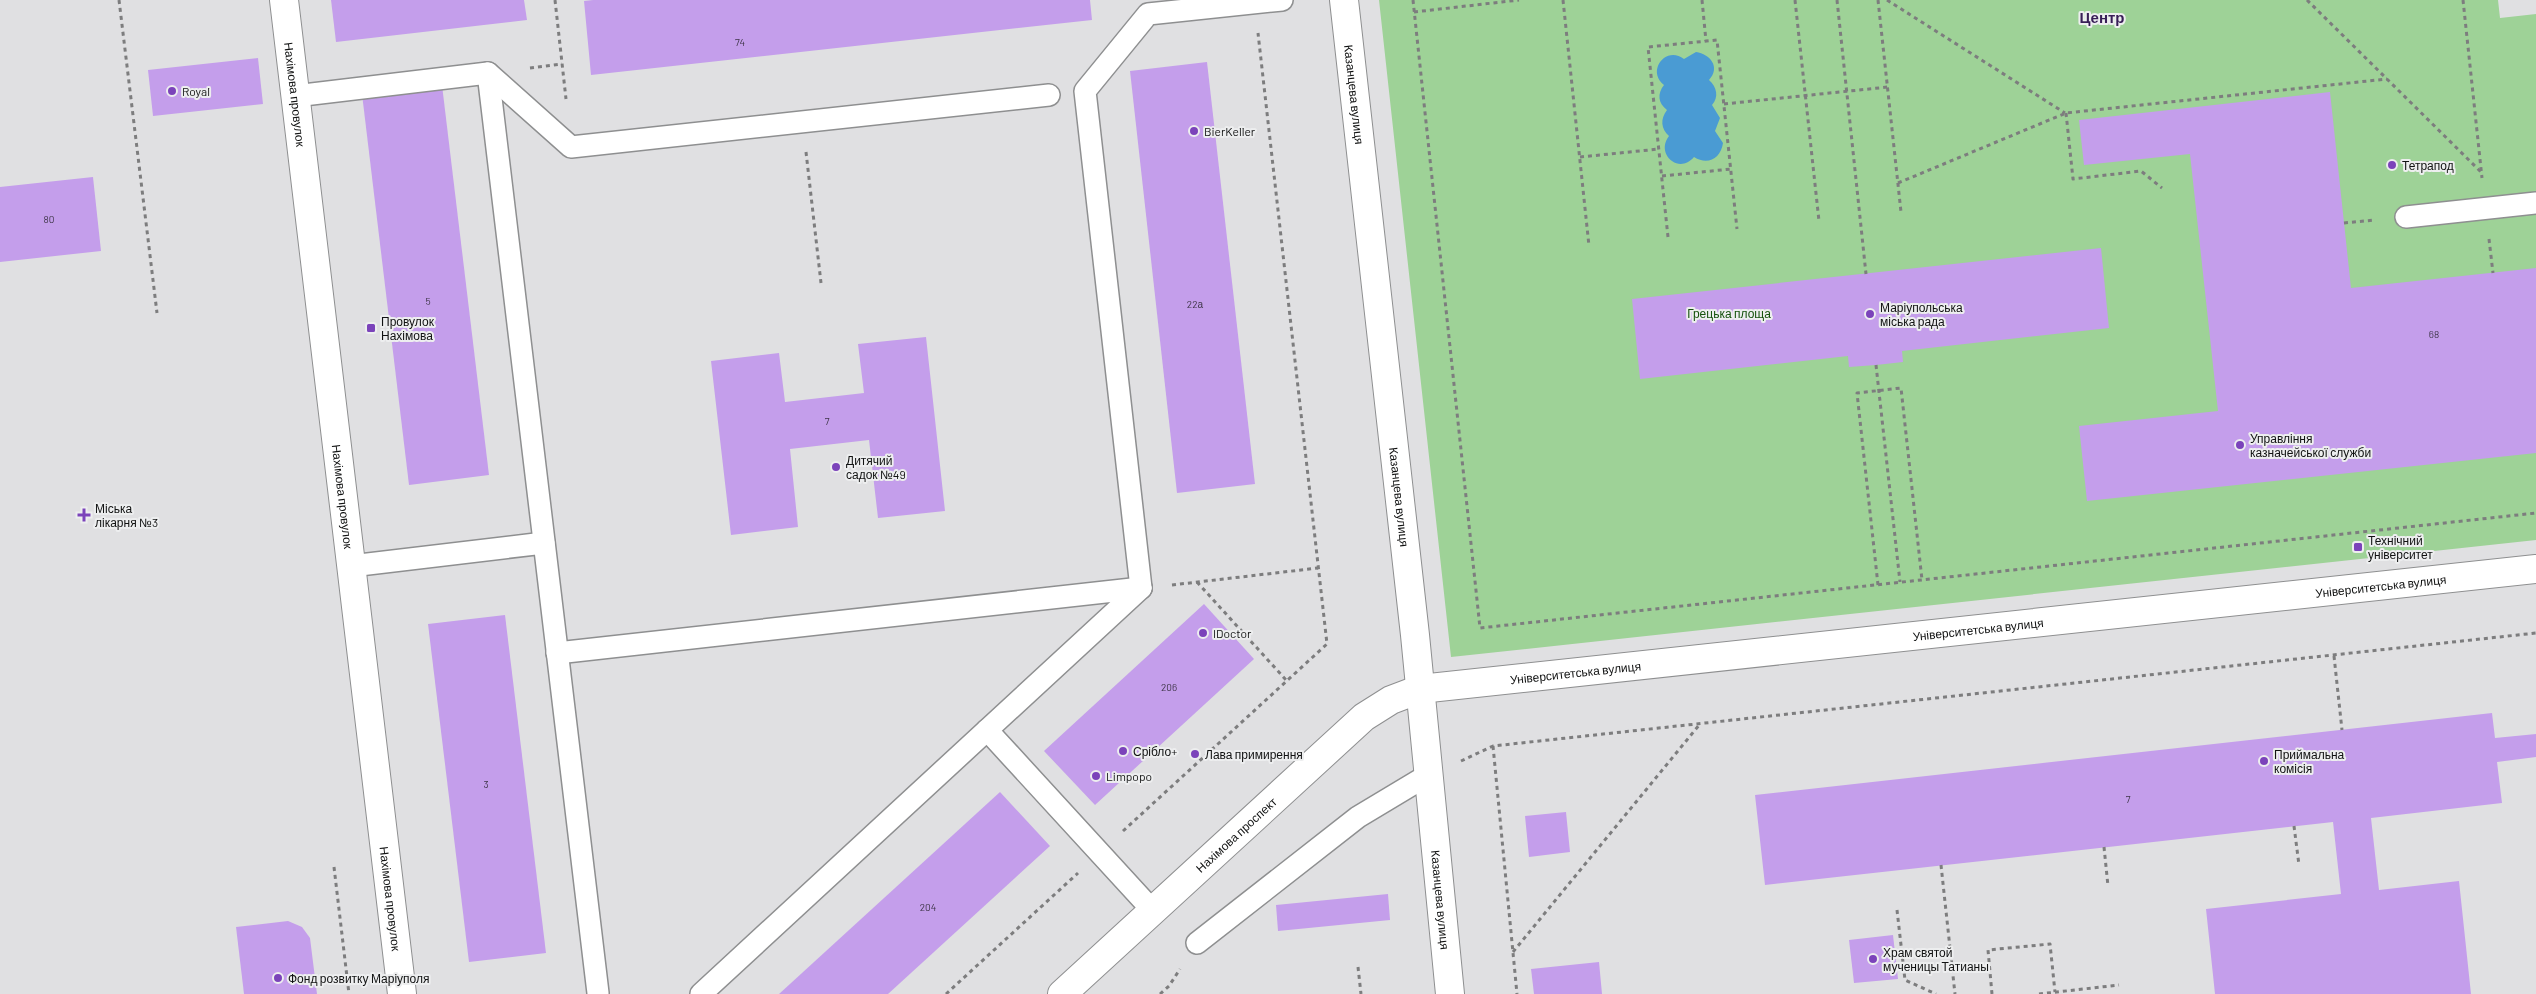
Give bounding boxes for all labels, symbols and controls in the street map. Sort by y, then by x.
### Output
district label: Центр [2079,8,2125,26]
house number: 74 [735,36,745,48]
street label: Нахімова провулок [282,41,308,148]
street label: Казанцева вулиця [1342,44,1367,145]
place label: Royal [182,84,210,98]
marker: Royal [166,85,178,97]
place label: BierKeller [1204,124,1256,138]
marker: BierKeller [1188,125,1200,137]
place label: Тетрапод [2402,158,2454,173]
marker: Тетрапод [2386,159,2398,171]
house number: 80 [44,213,54,225]
house number: 5 [425,295,431,307]
house number: 22а [1187,298,1204,310]
place label: Маріупольська міська рада [1880,300,1963,329]
park label: Грецька площа [1687,306,1771,321]
marker: Маріупольська міська рада [1864,308,1876,320]
place label: Провулок Нахімова [381,314,435,342]
marker: Провулок Нахімова [365,322,377,334]
house number: 68 [2429,328,2439,340]
house number: 7 [825,415,830,427]
place label: Управління казначейської служби [2250,431,2371,460]
marker: Управління казначейської служби [2234,439,2246,451]
street label: Нахімова провулок [330,443,356,550]
street label: Казанцева вулиця [1387,446,1412,547]
place label: Дитячий садок №49 [846,453,906,482]
marker: Дитячий садок №49 [830,461,842,473]
place label: Міська лікарня №3 [95,501,158,530]
marker: Міська лікарня №3 [77,508,91,522]
place label: Технічний університет [2368,533,2433,562]
marker: Технічний університет [2352,541,2364,553]
street label: Університетська вулиця [2315,572,2447,600]
street label: Університетська вулиця [1912,615,2044,643]
place label: IDoctor [1213,626,1252,640]
marker: IDoctor [1197,627,1209,639]
street label: Університетська вулиця [1509,658,1642,686]
house number: 206 [1161,681,1177,693]
place label: Срібло+ [1133,744,1177,759]
marker: Срібло+ [1117,745,1129,757]
place label: Лава примирення [1205,747,1303,762]
place label: Приймальна комісія [2274,747,2345,775]
marker: Лава примирення [1189,748,1201,760]
marker: Приймальна комісія [2258,755,2270,767]
place label: Limpopo [1106,769,1152,783]
marker: Limpopo [1090,770,1102,782]
house number: 3 [483,778,489,790]
house number: 7 [2126,793,2131,805]
street label: Нахімова проспект [1193,794,1279,875]
street label: Нахімова провулок [378,846,404,952]
street label: Казанцева вулиця [1429,849,1453,950]
house number: 204 [920,901,936,913]
place label: Храм святой мученицы Татианы [1883,945,1989,974]
marker: Храм святой мученицы Татианы [1867,953,1879,965]
place label: Фонд розвитку Маріуполя [288,971,429,986]
marker: Фонд розвитку Маріуполя [272,972,284,984]

